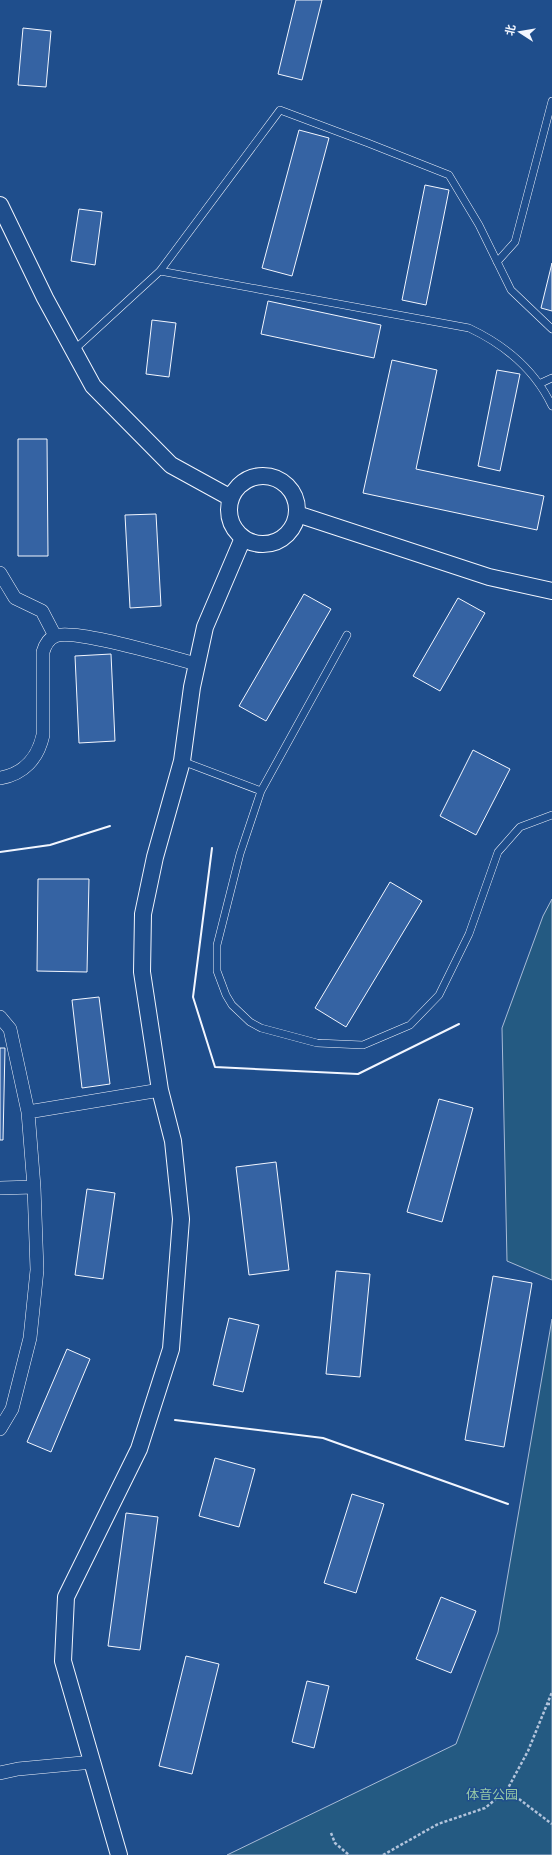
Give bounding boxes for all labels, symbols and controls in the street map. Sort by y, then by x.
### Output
north arrow [500,12,540,52]
text: 北 [503,23,518,37]
park label: 体音公园 [466,1787,518,1802]

